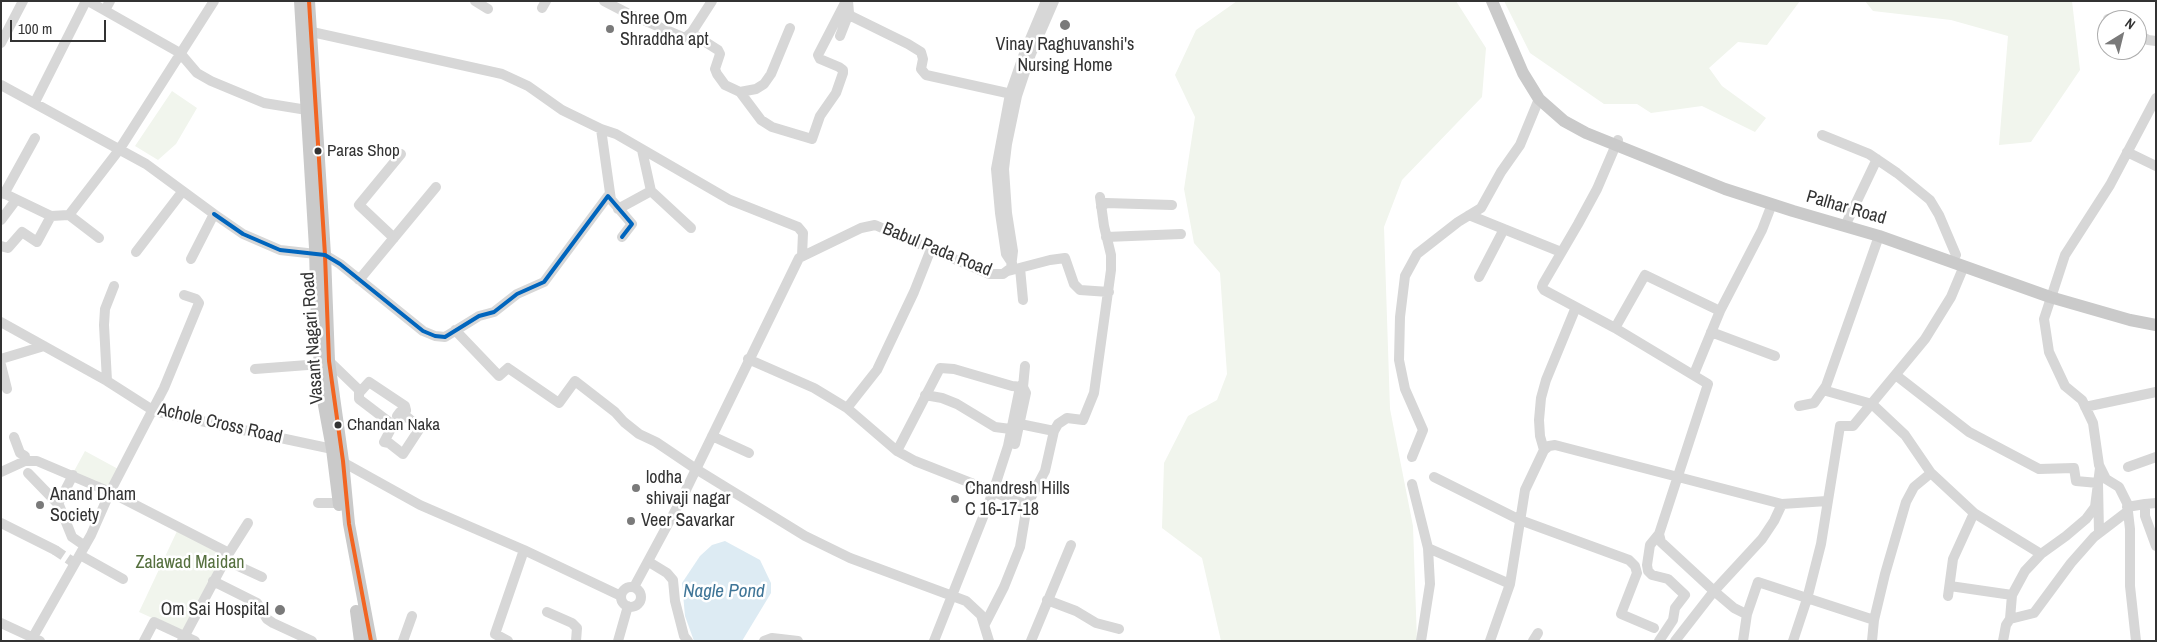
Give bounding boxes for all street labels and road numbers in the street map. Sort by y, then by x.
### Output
street label: Palhar Road [1804,186,1888,230]
street label: Babul Pada Road [879,218,995,282]
street label: Vasant Nagari Road [298,271,328,405]
street label: Achole Cross Road [156,399,284,449]

